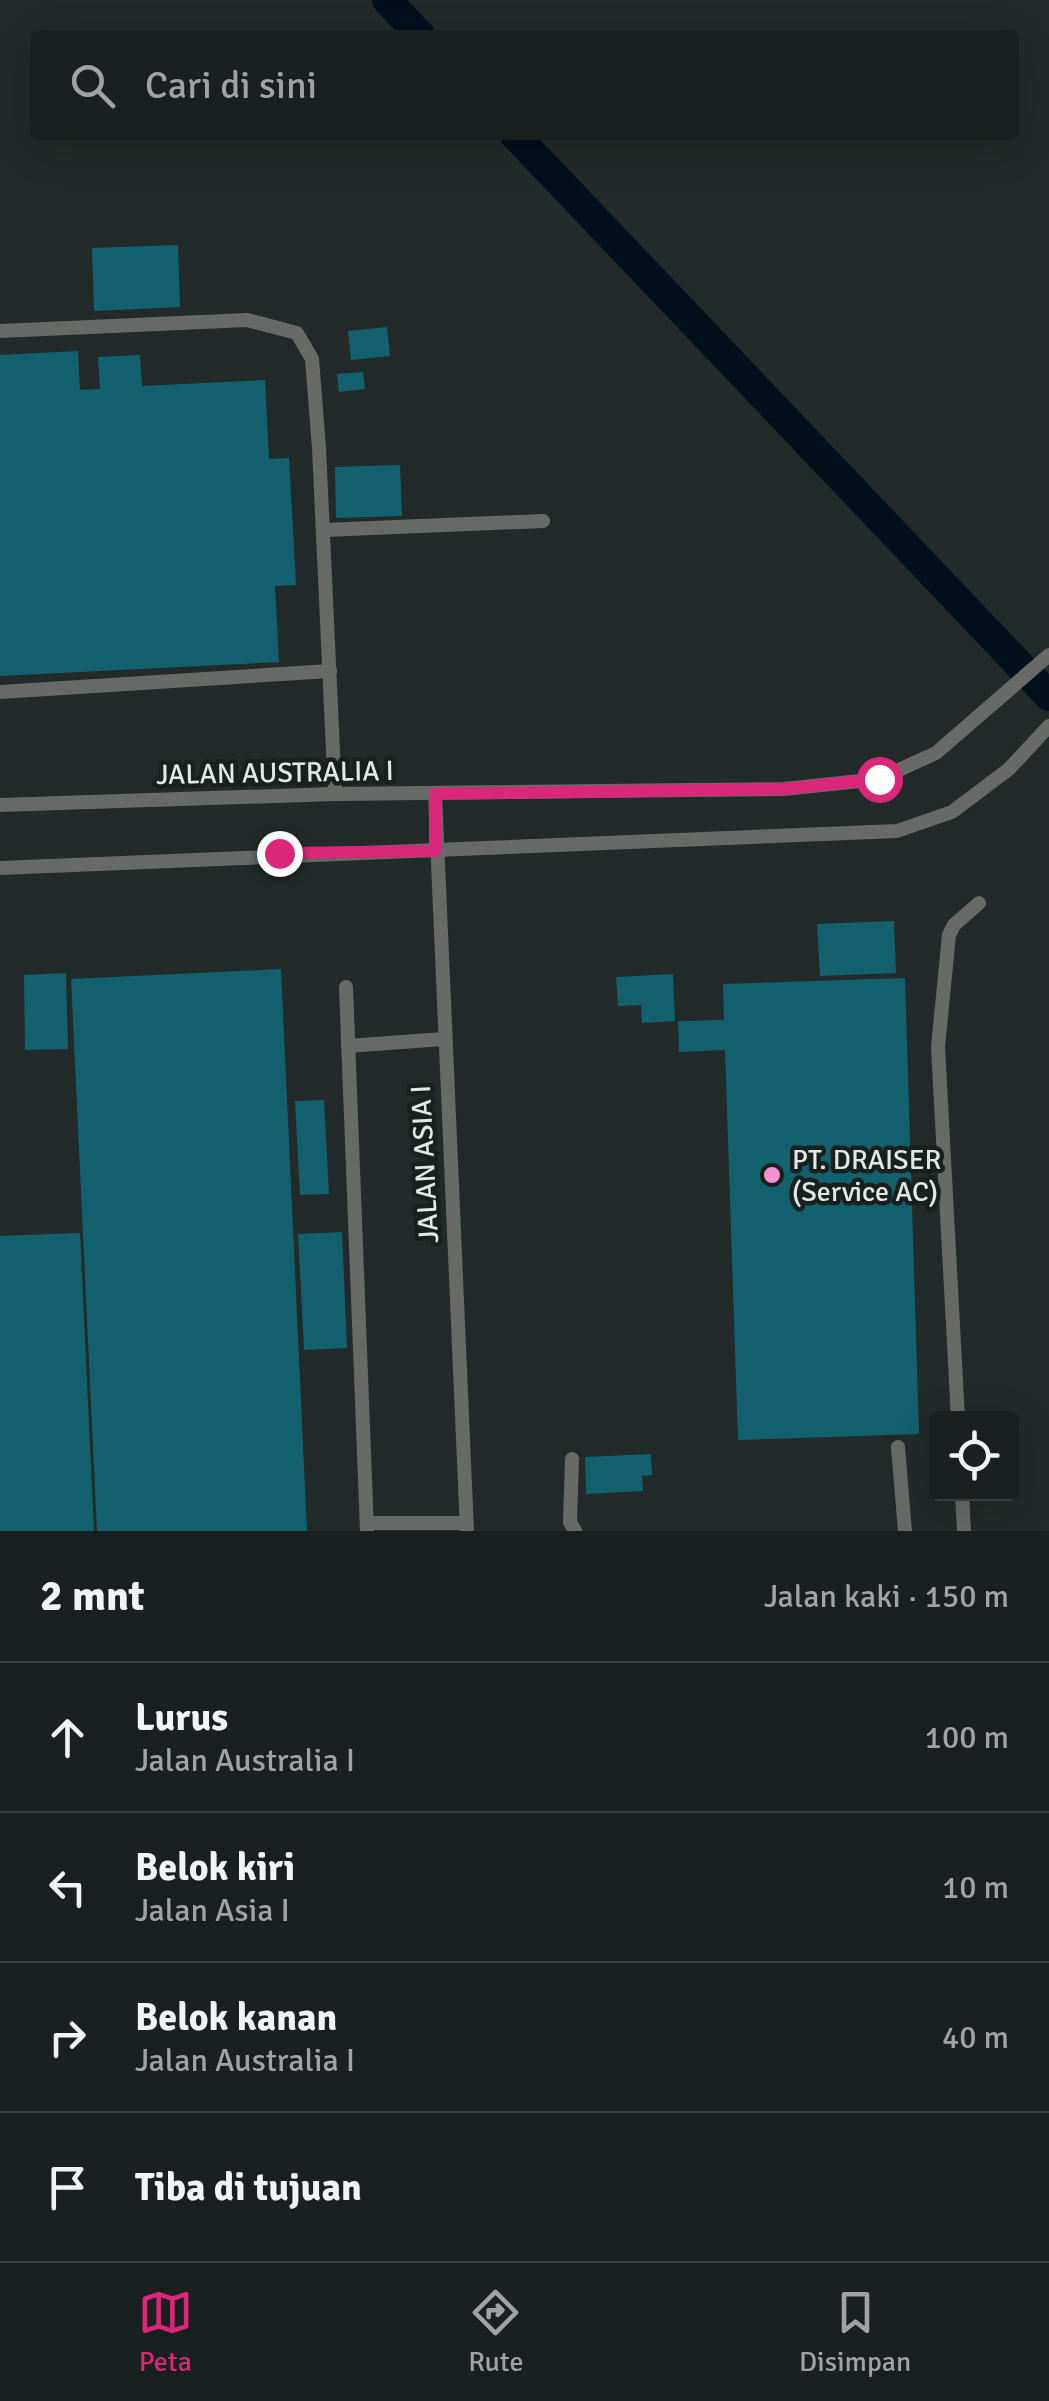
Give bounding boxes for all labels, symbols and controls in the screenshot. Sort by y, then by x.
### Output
search box [30,30,1019,140]
icon: search [65,58,120,113]
text: Cari di sini [145,62,317,109]
street label: JALAN AUSTRALIA I [156,754,394,792]
route start [857,757,903,803]
route end [257,831,303,877]
street label: JALAN ASIA I [404,1084,446,1244]
place label: PT. DRAISER (Service AC) [792,1143,941,1209]
marker: PT. DRAISER (Service AC) [761,1164,783,1186]
map controls [929,1411,1019,1501]
button: locate [929,1411,1019,1501]
text: 2 mnt [40,1571,145,1622]
text: Jalan kaki · 150 m [764,1577,1009,1616]
text: Lurus [135,1694,228,1741]
icon: ahead [40,1710,95,1765]
text: 100 m [925,1718,1009,1757]
text: Jalan Australia I [135,1741,355,1780]
text: Belok kiri [135,1844,295,1891]
icon: left [40,1860,95,1915]
text: 10 m [942,1868,1009,1907]
text: Jalan Asia I [135,1891,290,1930]
text: Belok kanan [135,1994,337,2041]
icon: right [40,2010,95,2065]
text: 40 m [942,2018,1009,2057]
text: Jalan Australia I [135,2041,355,2080]
icon: arrive [40,2160,95,2215]
text: Tiba di tujuan [135,2164,362,2211]
tab: Peta [138,2285,193,2379]
tab: Rute [468,2285,523,2379]
tab: Disimpan [799,2285,911,2379]

